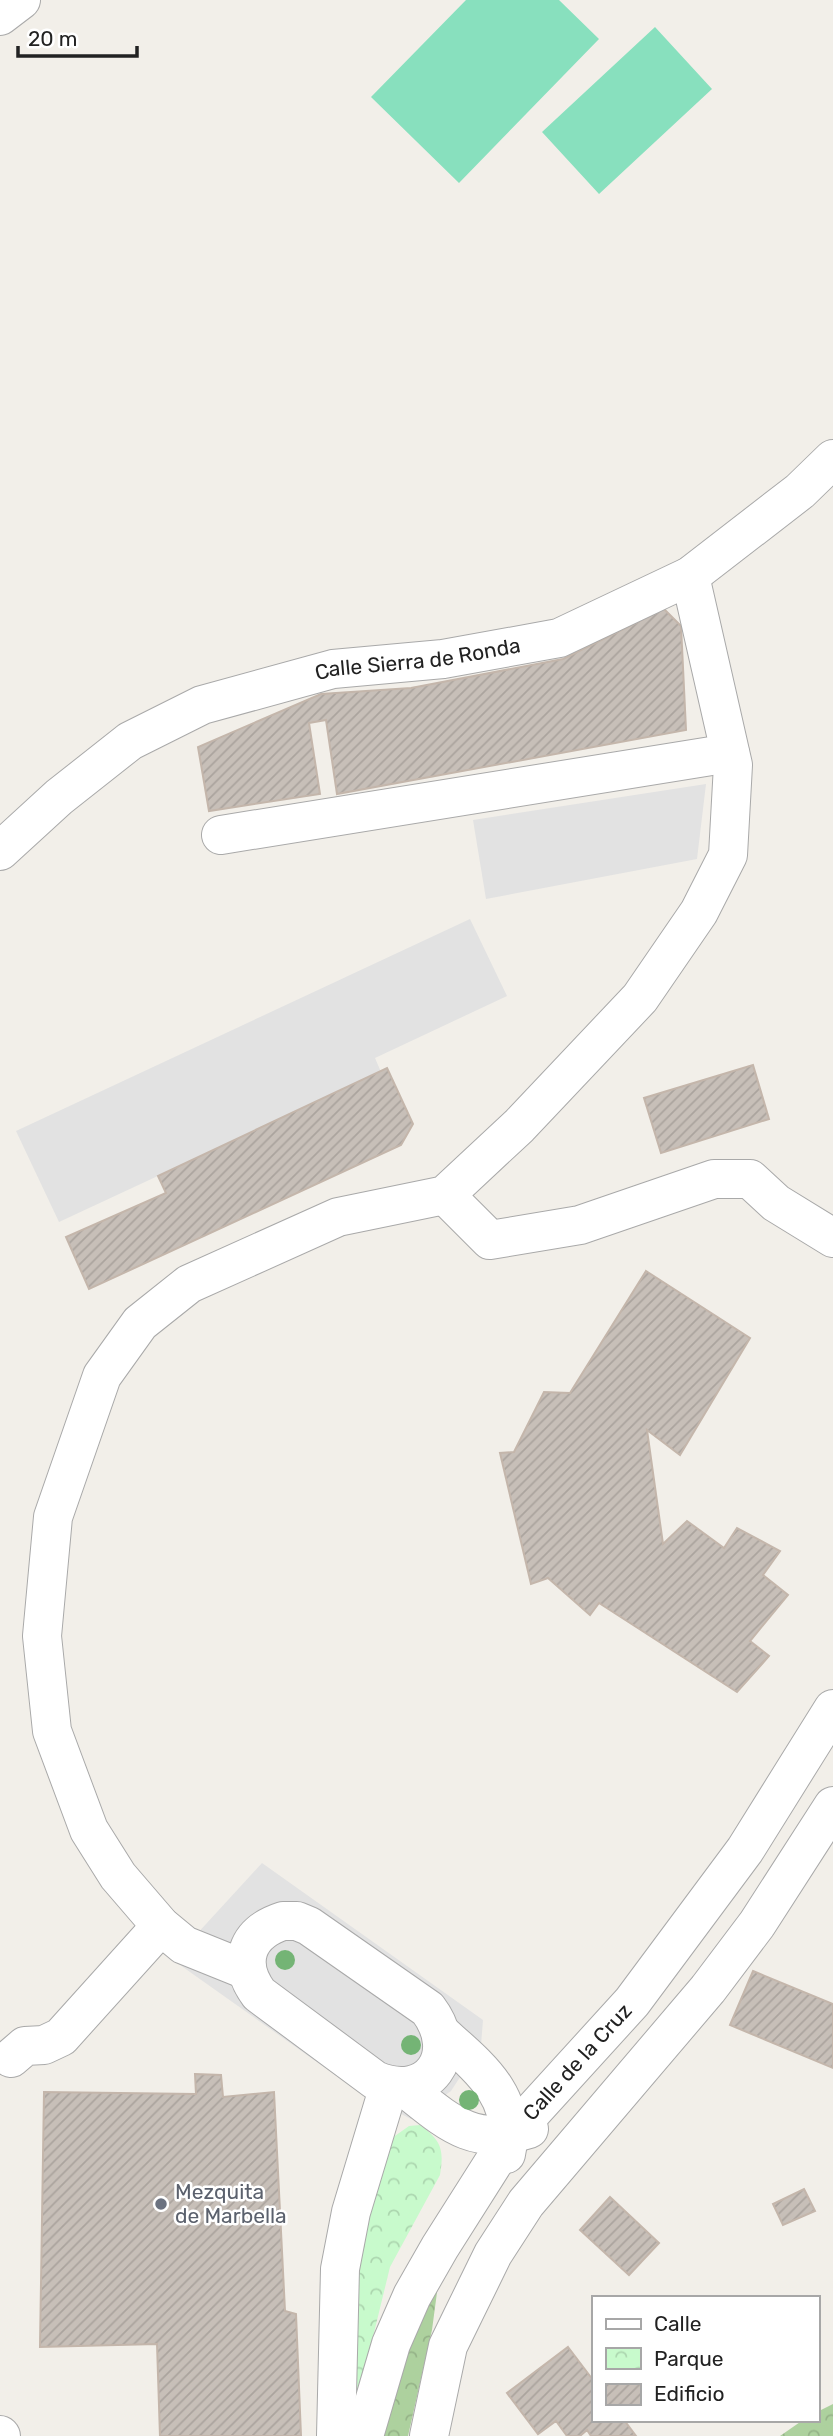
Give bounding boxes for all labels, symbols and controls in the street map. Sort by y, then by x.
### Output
scale bar [18,14,136,58]
text: 20 m [28,26,77,51]
street label: Calle Sierra de Ronda [312,632,522,685]
street label: Calle de la Cruz [518,1998,637,2125]
place label: Mezquita de Marbella [175,2179,287,2228]
marker: Mezquita de Marbella [153,2196,169,2212]
legend [592,2296,819,2422]
text: Calle [654,2311,702,2336]
text: Parque [654,2346,724,2371]
text: Edificio [654,2381,724,2406]

